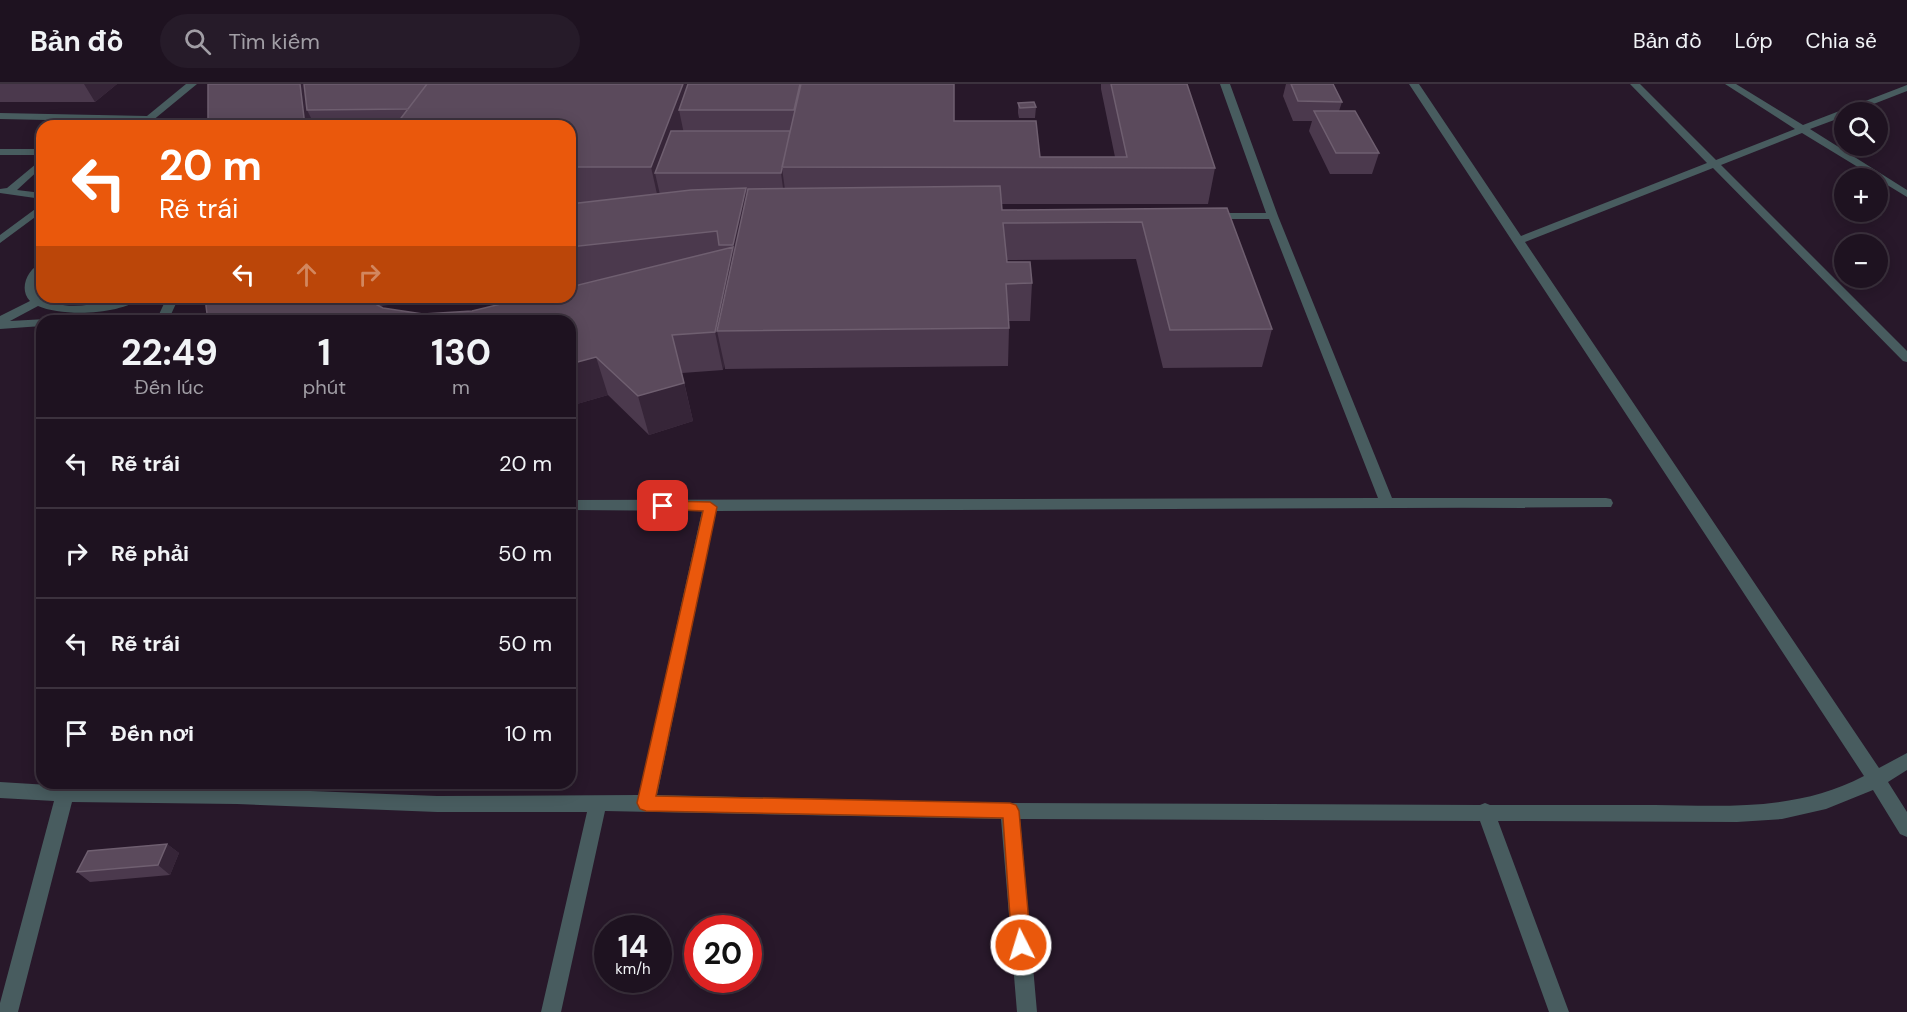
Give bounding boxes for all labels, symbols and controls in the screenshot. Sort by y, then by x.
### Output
search box [160,14,580,68]
text: Bản đồ [30,23,124,60]
icon: search [181,25,214,58]
text: Tìm kiếm [229,27,320,56]
text: Bản đồ [1633,27,1702,55]
text: Lớp [1735,27,1773,55]
text: Chia sẻ [1806,27,1877,55]
map controls [1834,102,1888,288]
button: search [1834,102,1888,156]
text: 20 m [159,138,262,193]
icon: left [60,144,138,222]
button: + [1834,168,1888,222]
text: Rẽ trái [159,191,239,226]
button: − [1834,234,1888,288]
icon: left [227,258,260,291]
icon: ahead [290,258,323,291]
icon: right [353,258,386,291]
text: 22:49 [121,329,218,376]
text: 1 [318,329,331,376]
text: 130 [431,329,491,376]
text: Đến lúc [135,374,204,400]
text: phút [303,374,346,400]
text: m [452,374,470,400]
icon: left [60,447,93,480]
text: Rẽ trái [111,449,180,478]
text: 20 m [499,449,552,478]
pin [637,480,688,531]
icon: arrive [646,489,679,522]
icon: right [60,537,93,570]
text: Rẽ phải [111,539,189,568]
text: 50 m [498,539,552,568]
icon: left [60,627,93,660]
text: Rẽ trái [111,629,180,658]
text: 50 m [498,629,552,658]
icon: arrive [60,717,93,750]
text: Đến nơi [111,719,194,748]
text: 10 m [505,719,552,748]
position arrow [989,913,1053,977]
speed limit sign: 20 [684,915,762,993]
text: 14 [618,927,648,966]
text: km/h [615,959,651,979]

